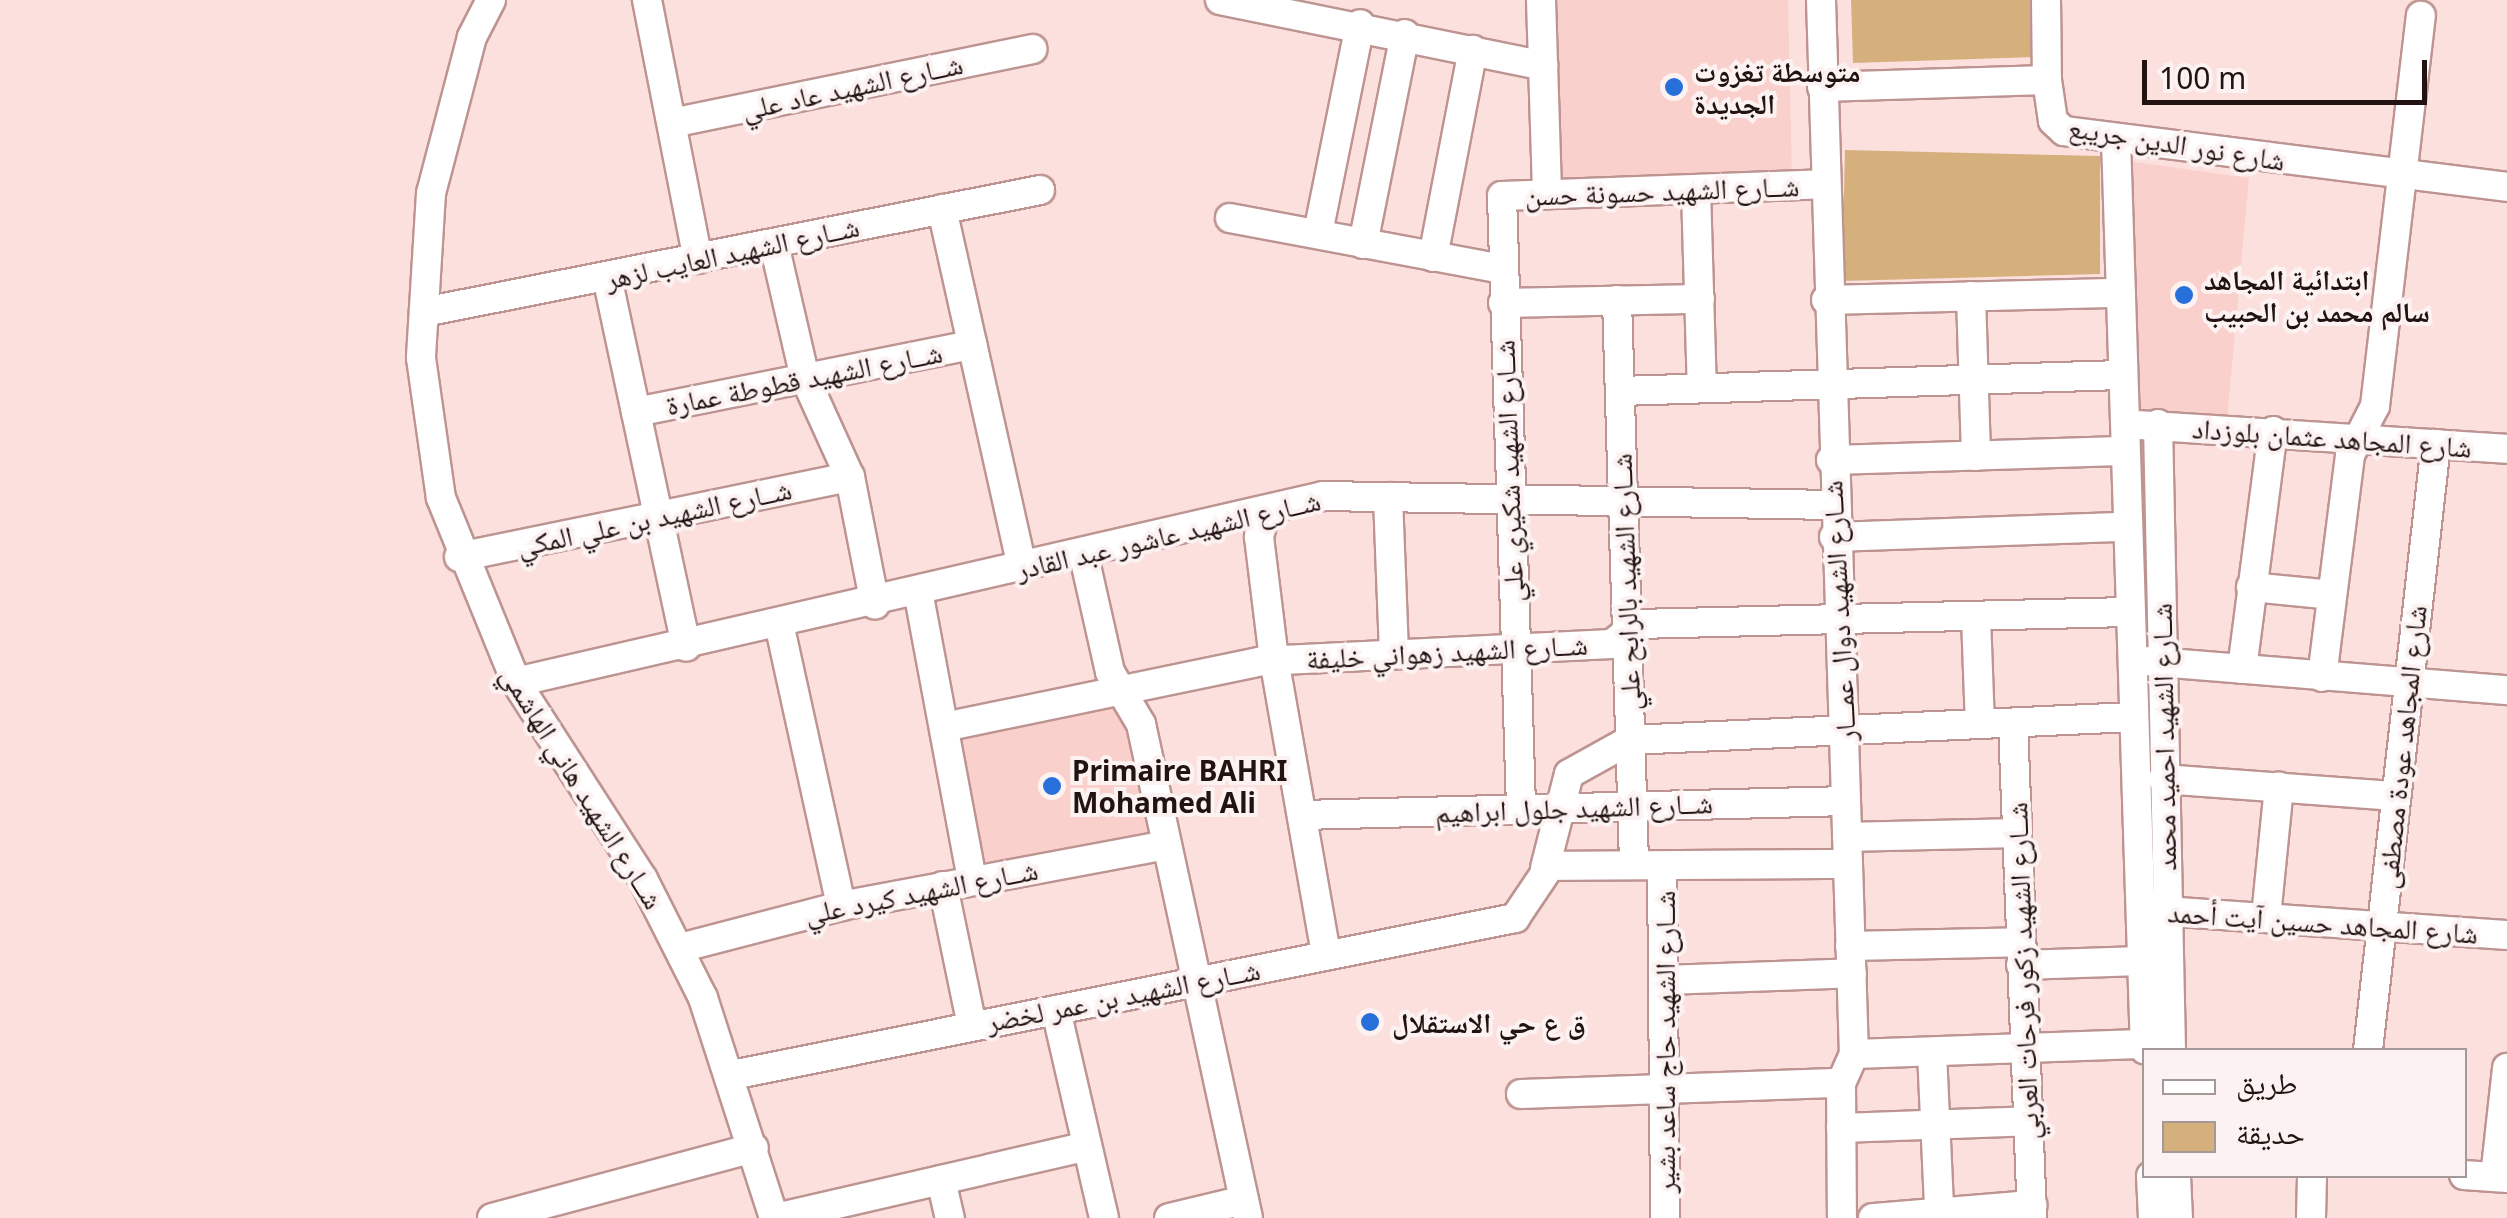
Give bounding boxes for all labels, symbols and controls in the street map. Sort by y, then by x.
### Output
scale bar [2147,40,2432,102]
street label: شــارع الشهيد عاد علي [738,46,966,126]
place label: متوسطة تغزوت الجديدة [1694,54,1860,120]
text: 100 m [2159,57,2246,98]
marker: متوسطة تغزوت الجديدة [1663,76,1685,98]
street label: شارع نور الدين جريبع [2066,109,2288,177]
street label: شــارع الشهيد حسونة حسن [1524,168,1800,212]
street label: شــارع الشهيد العايب لزهر [602,209,862,295]
place label: ابتدائية المجاهد سالم محمد بن الحبيب [2204,262,2430,328]
marker: ابتدائية المجاهد سالم محمد بن الحبيب [2173,284,2195,306]
street label: شــارع الشهيد قطوطة عمارة [663,335,945,421]
street label: شــارع الشهيد شكيري علي [1487,339,1529,603]
street label: شارع المجاهد عثمان بلوزداد [2191,410,2473,464]
street label: شــارع الشهيد بالرابح علي [1604,453,1646,711]
street label: شــارع الشهيد بن علي المكي [514,471,794,563]
street label: شــارع الشهيد دوال عمـــار [1814,480,1862,742]
street label: شــارع الشهيد عاشور عبد القادر [1013,483,1323,585]
street label: شــارع الشهيد احميد محمد [2144,603,2182,871]
street label: شارع المجاهد عودة مصطفى [2369,604,2433,890]
street label: شــارع الشهيد زهواني خليفة [1305,627,1589,675]
street label: شــارع الشهيد هاني الهاشمي [495,659,671,915]
place label: Primaire BAHRI Mohamed Ali [1072,753,1287,819]
marker: Primaire BAHRI Mohamed Ali [1041,775,1063,797]
street label: شــارع الشهيد جلول ابراهيم [1435,785,1713,829]
street label: شــارع الشهيد زكور فرحات العربي [1999,802,2045,1140]
street label: شــارع الشهيد كيرد علي [802,852,1040,930]
street label: شــارع الشهيد حاج ساعد بشير [1647,891,1681,1193]
street label: شارع المجاهد حسين آيت أحمد [2167,894,2479,950]
street label: شــارع الشهيد بن عمر لخضر [983,952,1263,1038]
place label: ق ع حي الاستقلال [1392,1005,1586,1039]
marker: ق ع حي الاستقلال [1357,1009,1383,1035]
legend [2142,1048,2467,1178]
text: طريق [2236,1062,2297,1103]
text: حديقة [2236,1112,2305,1153]

